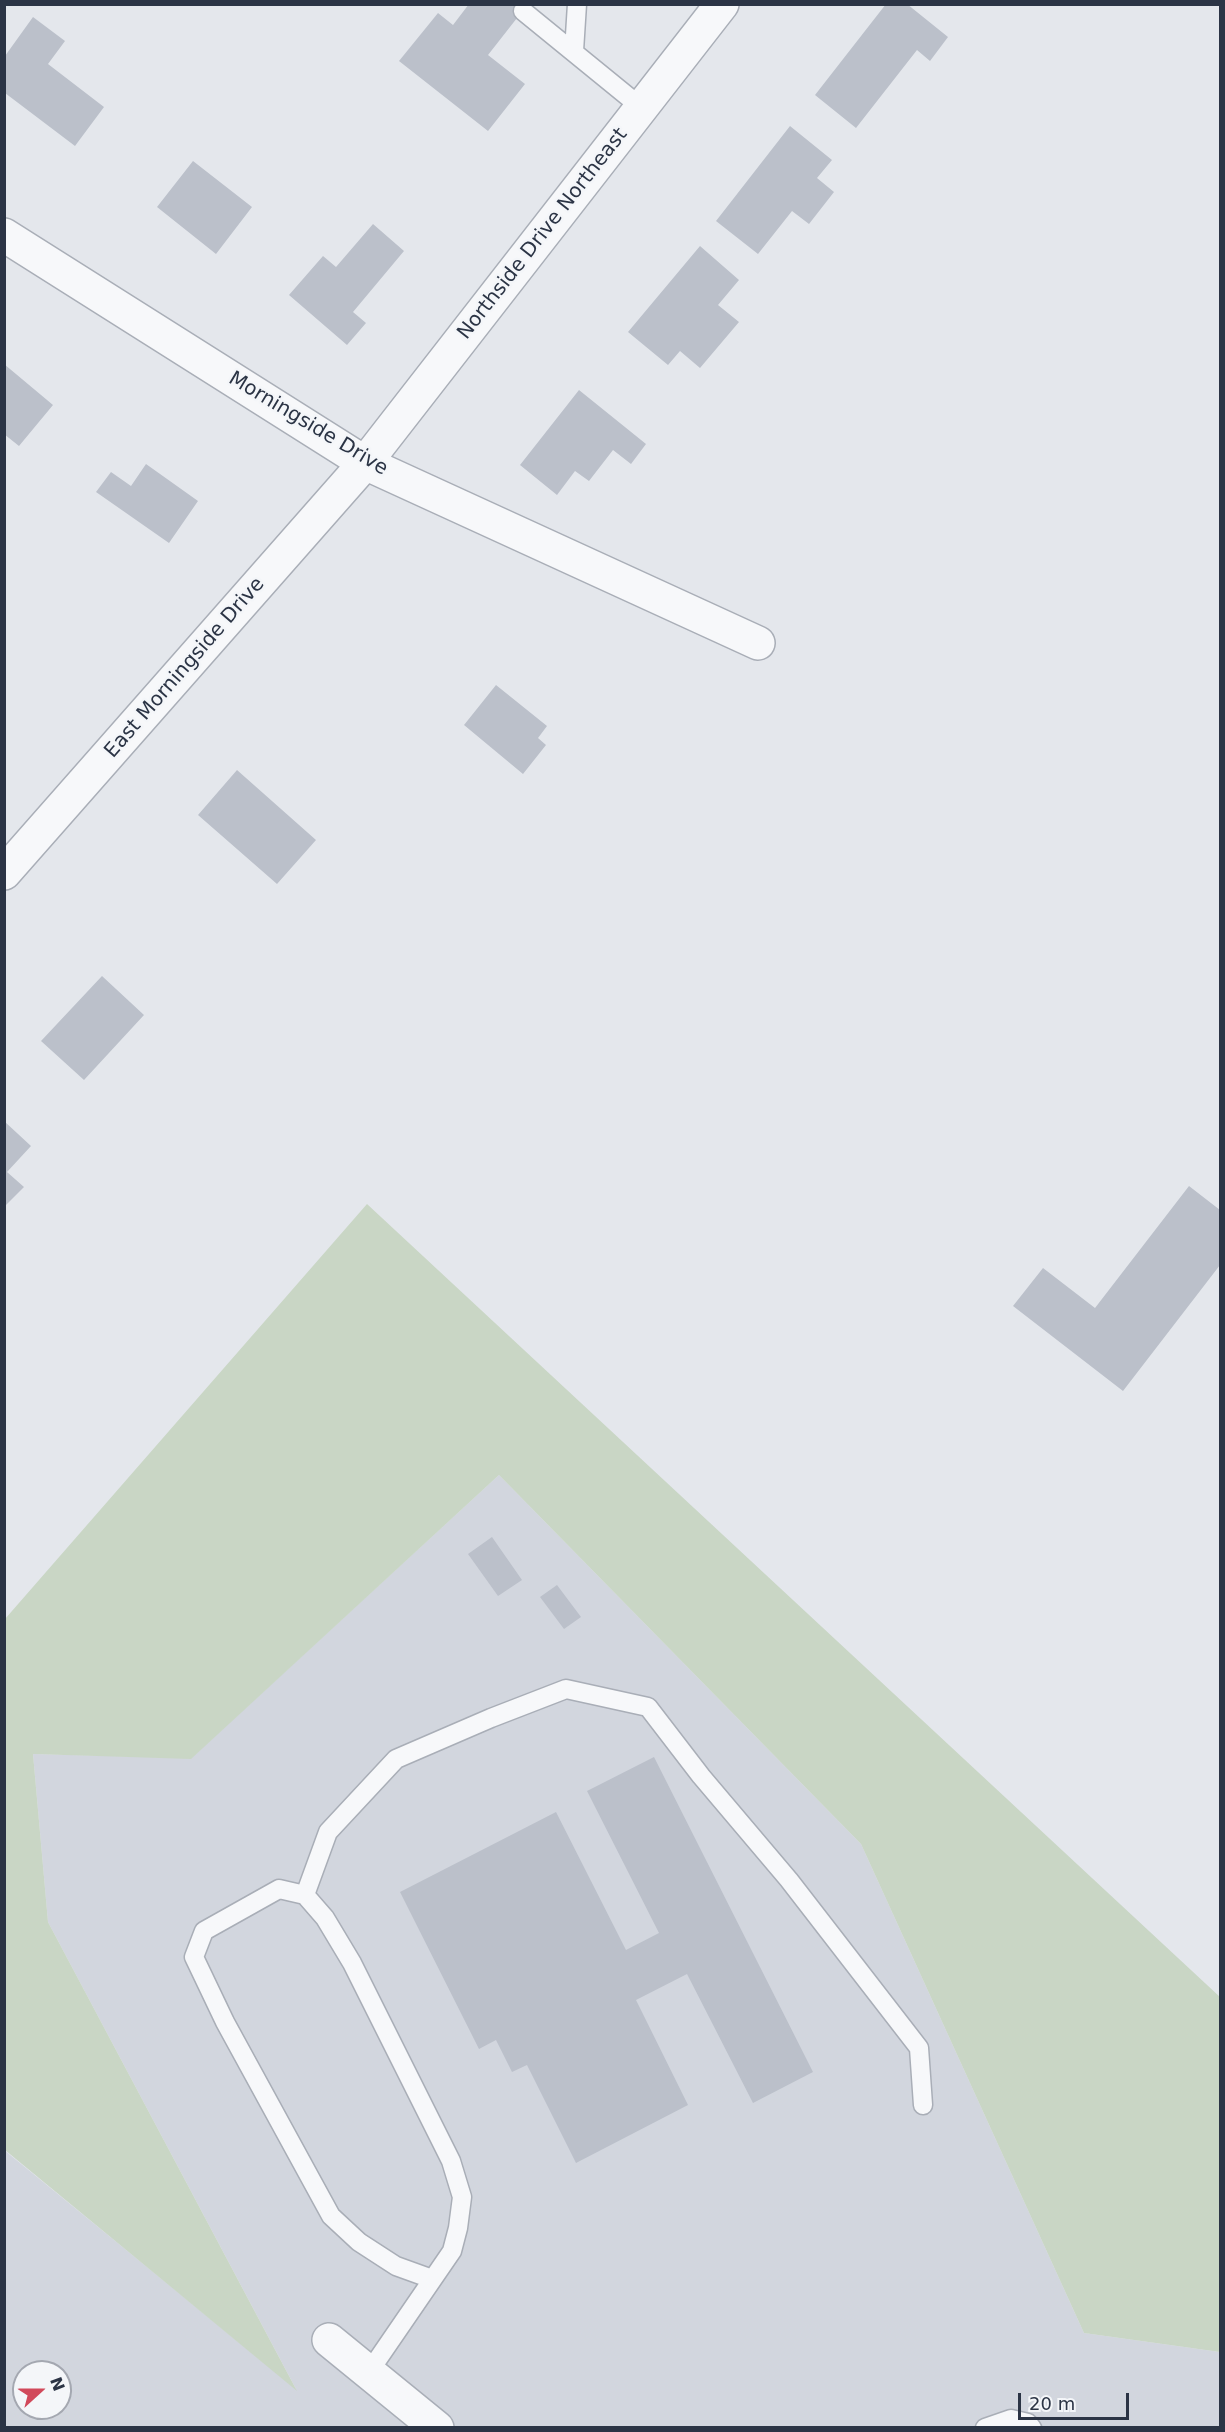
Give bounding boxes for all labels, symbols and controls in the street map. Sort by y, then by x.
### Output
street label: Northside Drive Northeast [453,123,633,345]
street label: Morningside Drive [224,367,392,481]
street label: East Morningside Drive [100,573,270,763]
north arrow [12,2360,72,2420]
text: N [46,2374,69,2394]
scale bar [1021,2381,1132,2419]
text: 20 m [1029,2393,1075,2414]

